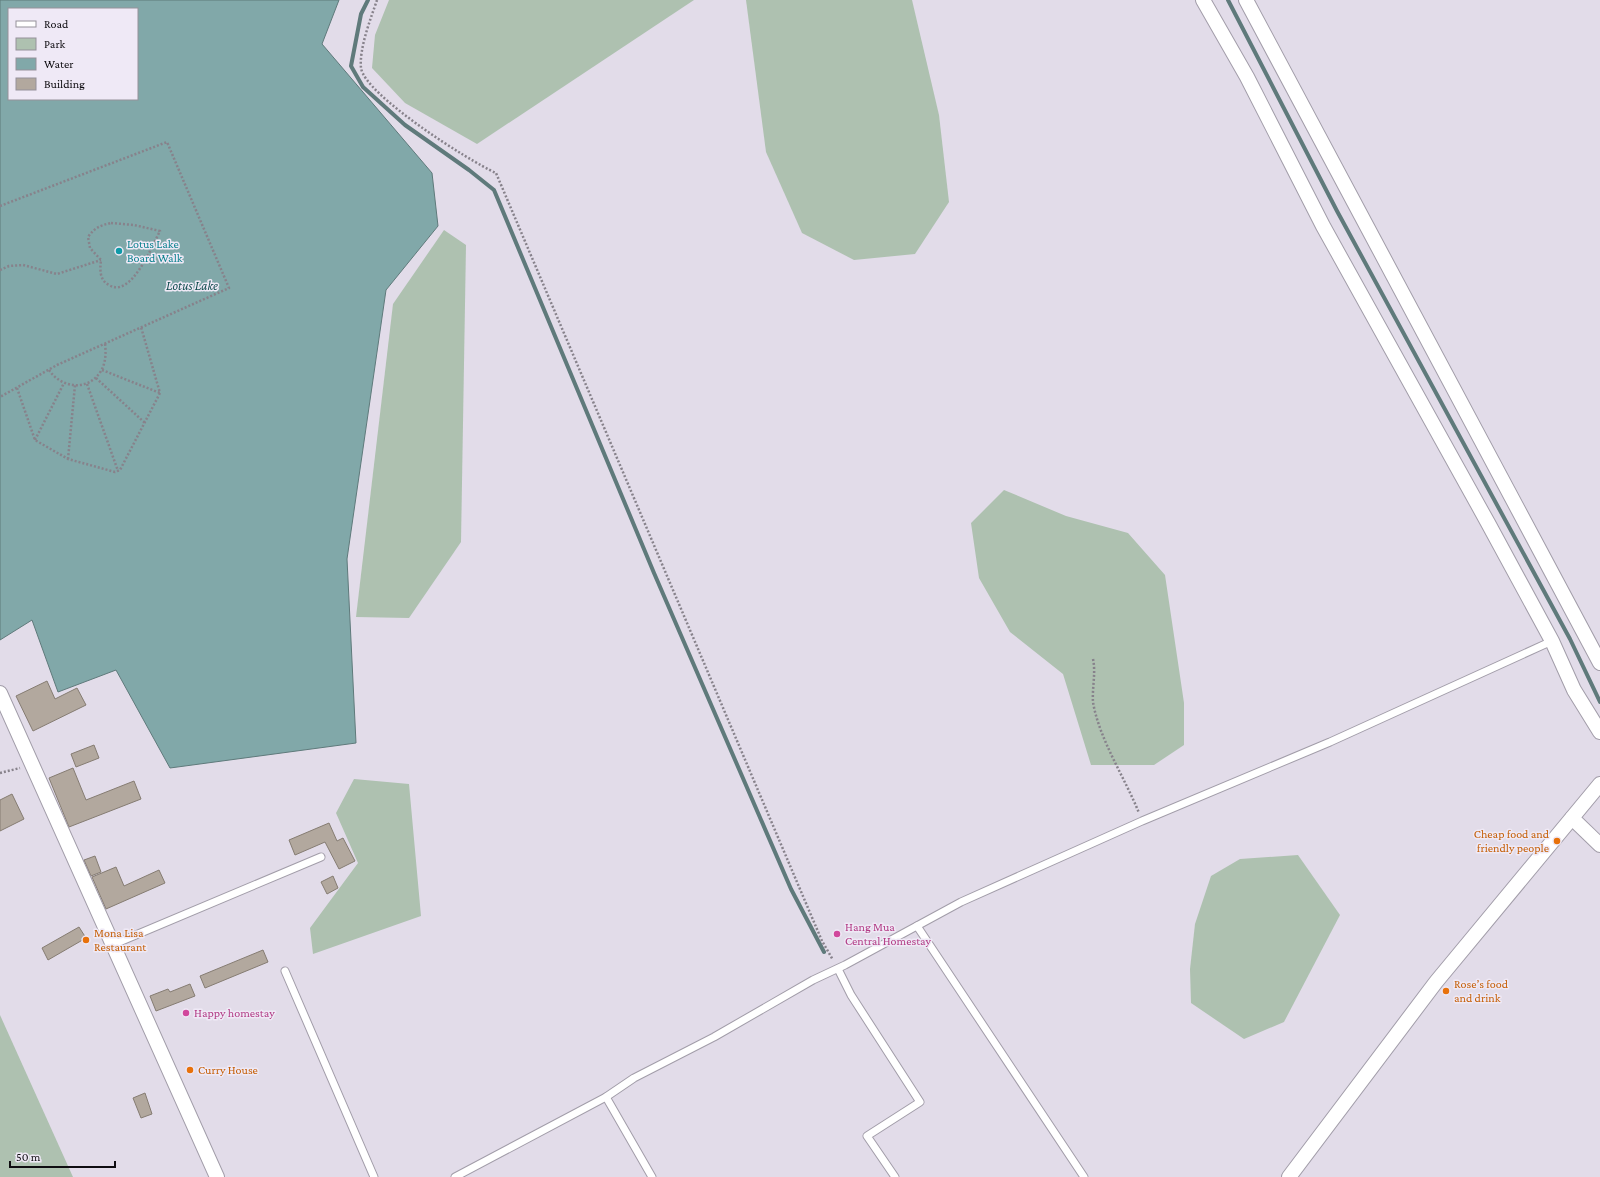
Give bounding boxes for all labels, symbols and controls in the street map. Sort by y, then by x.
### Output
legend [8,8,138,100]
text: Road [44,17,69,31]
text: Park [44,37,66,51]
text: Water [44,57,74,71]
text: Building [44,77,85,91]
place label: Lotus Lake Board Walk [127,237,183,265]
marker: Lotus Lake Board Walk [114,246,124,256]
water label: Lotus Lake [166,278,218,293]
place label: Cheap food and friendly people [1474,827,1550,855]
marker: Cheap food and friendly people [1552,836,1562,846]
place label: Hang Mua Central Homestay [845,920,932,948]
place label: Mona Lisa Restaurant [94,926,147,954]
marker: Hang Mua Central Homestay [832,929,842,939]
marker: Mona Lisa Restaurant [81,935,91,945]
place label: Rose’s food and drink [1454,977,1509,1005]
marker: Rose’s food and drink [1441,986,1451,996]
place label: Happy homestay [194,1006,275,1020]
marker: Happy homestay [181,1008,191,1018]
place label: Curry House [198,1063,258,1077]
marker: Curry House [185,1065,195,1075]
scale bar [10,1143,115,1169]
text: 50 m [16,1150,41,1164]

